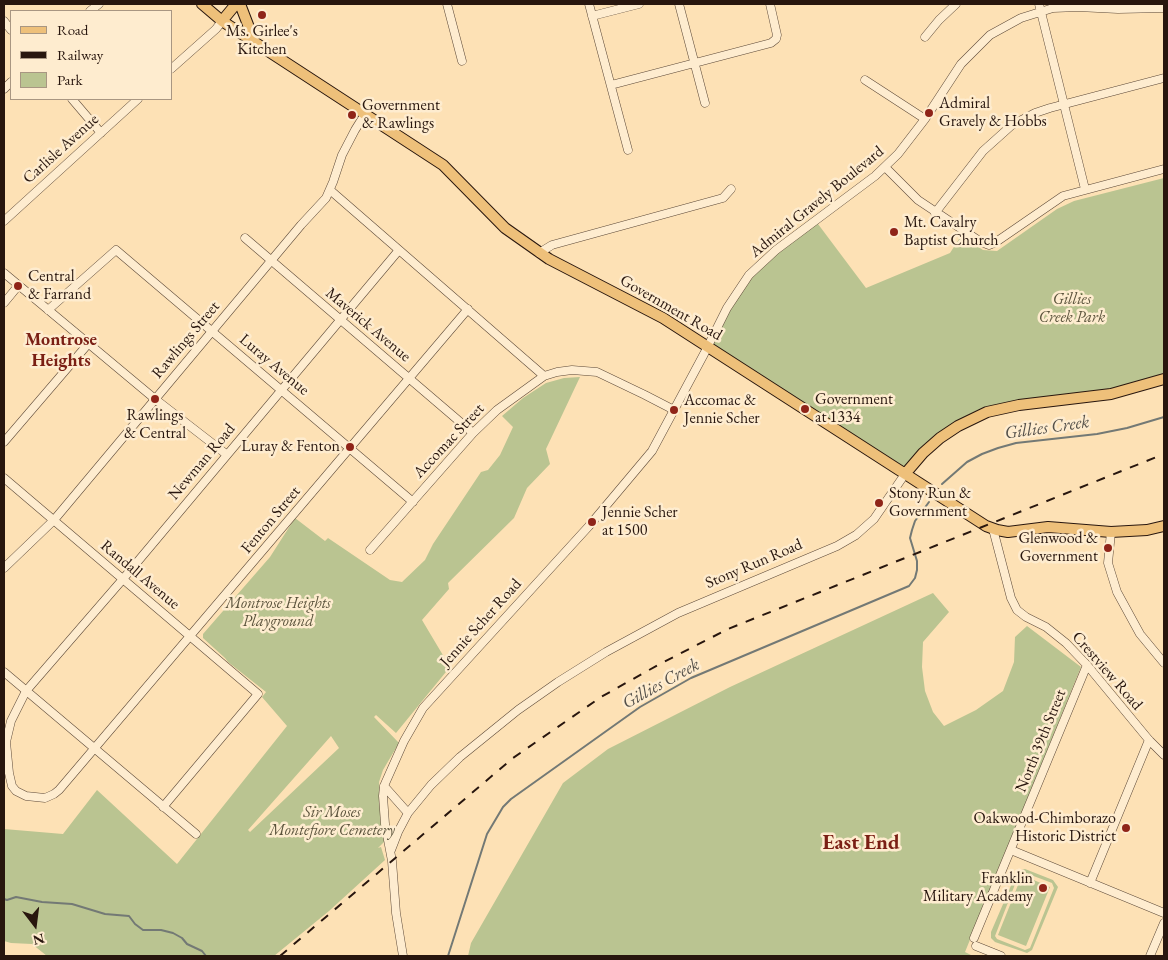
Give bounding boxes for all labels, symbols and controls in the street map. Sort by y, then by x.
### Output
marker: Ms. Girlee's Kitchen [256,9,268,21]
legend [10,10,172,100]
text: Road [57,20,88,39]
place label: Ms. Girlee's Kitchen [226,22,298,60]
text: Railway [57,45,103,64]
text: Park [57,70,83,89]
place label: Admiral Gravely & Hobbs [939,94,1047,132]
place label: Government & Rawlings [362,96,440,134]
marker: Admiral Gravely & Hobbs [923,107,935,119]
marker: Government & Rawlings [346,109,358,121]
street label: Carlisle Avenue [19,110,103,188]
street label: Admiral Gravely Boulevard [746,142,888,262]
place label: Mt. Cavalry Baptist Church [904,213,999,251]
marker: Mt. Cavalry Baptist Church [888,226,900,238]
place label: Central & Farrand [28,267,91,305]
street label: Government Road [616,271,726,345]
marker: Central & Farrand [12,280,24,292]
street label: Maverick Avenue [321,284,415,366]
park label: Gillies Creek Park [1039,290,1105,328]
street label: Rawlings Street [148,297,224,383]
district label: Montrose Heights [25,329,97,372]
street label: Luray Avenue [235,330,313,400]
place label: Government at 1334 [815,390,893,428]
place label: Accomac & Jennie Scher [684,391,760,429]
marker: Rawlings & Central [149,393,161,405]
street label: Accomac Street [410,400,488,482]
marker: Government at 1334 [799,403,811,415]
marker: Accomac & Jennie Scher [668,404,680,416]
place label: Rawlings & Central [124,406,186,444]
water label: Gillies Creek [1003,411,1091,445]
street label: Newman Road [164,420,240,504]
place label: Luray & Fenton [241,437,340,457]
marker: Luray & Fenton [344,441,356,453]
street label: Fenton Street [237,482,305,558]
place label: Stony Run & Government [889,484,971,522]
marker: Stony Run & Government [873,497,885,509]
place label: Jennie Scher at 1500 [602,503,678,541]
marker: Jennie Scher at 1500 [586,516,598,528]
place label: Glenwood & Government [1018,529,1098,567]
street label: Stony Run Road [703,535,805,593]
street label: Randall Avenue [96,536,184,614]
marker: Glenwood & Government [1102,542,1114,554]
street label: Jennie Scher Road [436,575,526,671]
park label: Montrose Heights Playground [225,594,331,632]
street label: Crestview Road [1068,628,1146,714]
water label: Gillies Creek [619,654,703,714]
street label: North 39th Street [1012,687,1070,795]
park label: Sir Moses Montefiore Cemetery [269,803,395,841]
place label: Oakwood-Chimborazo Historic District [974,809,1116,847]
marker: Oakwood-Chimborazo Historic District [1120,822,1132,834]
district label: East End [822,830,900,856]
place label: Franklin Military Academy [923,869,1033,907]
marker: Franklin Military Academy [1037,882,1049,894]
north arrow [10,900,60,950]
text: N [31,929,47,950]

